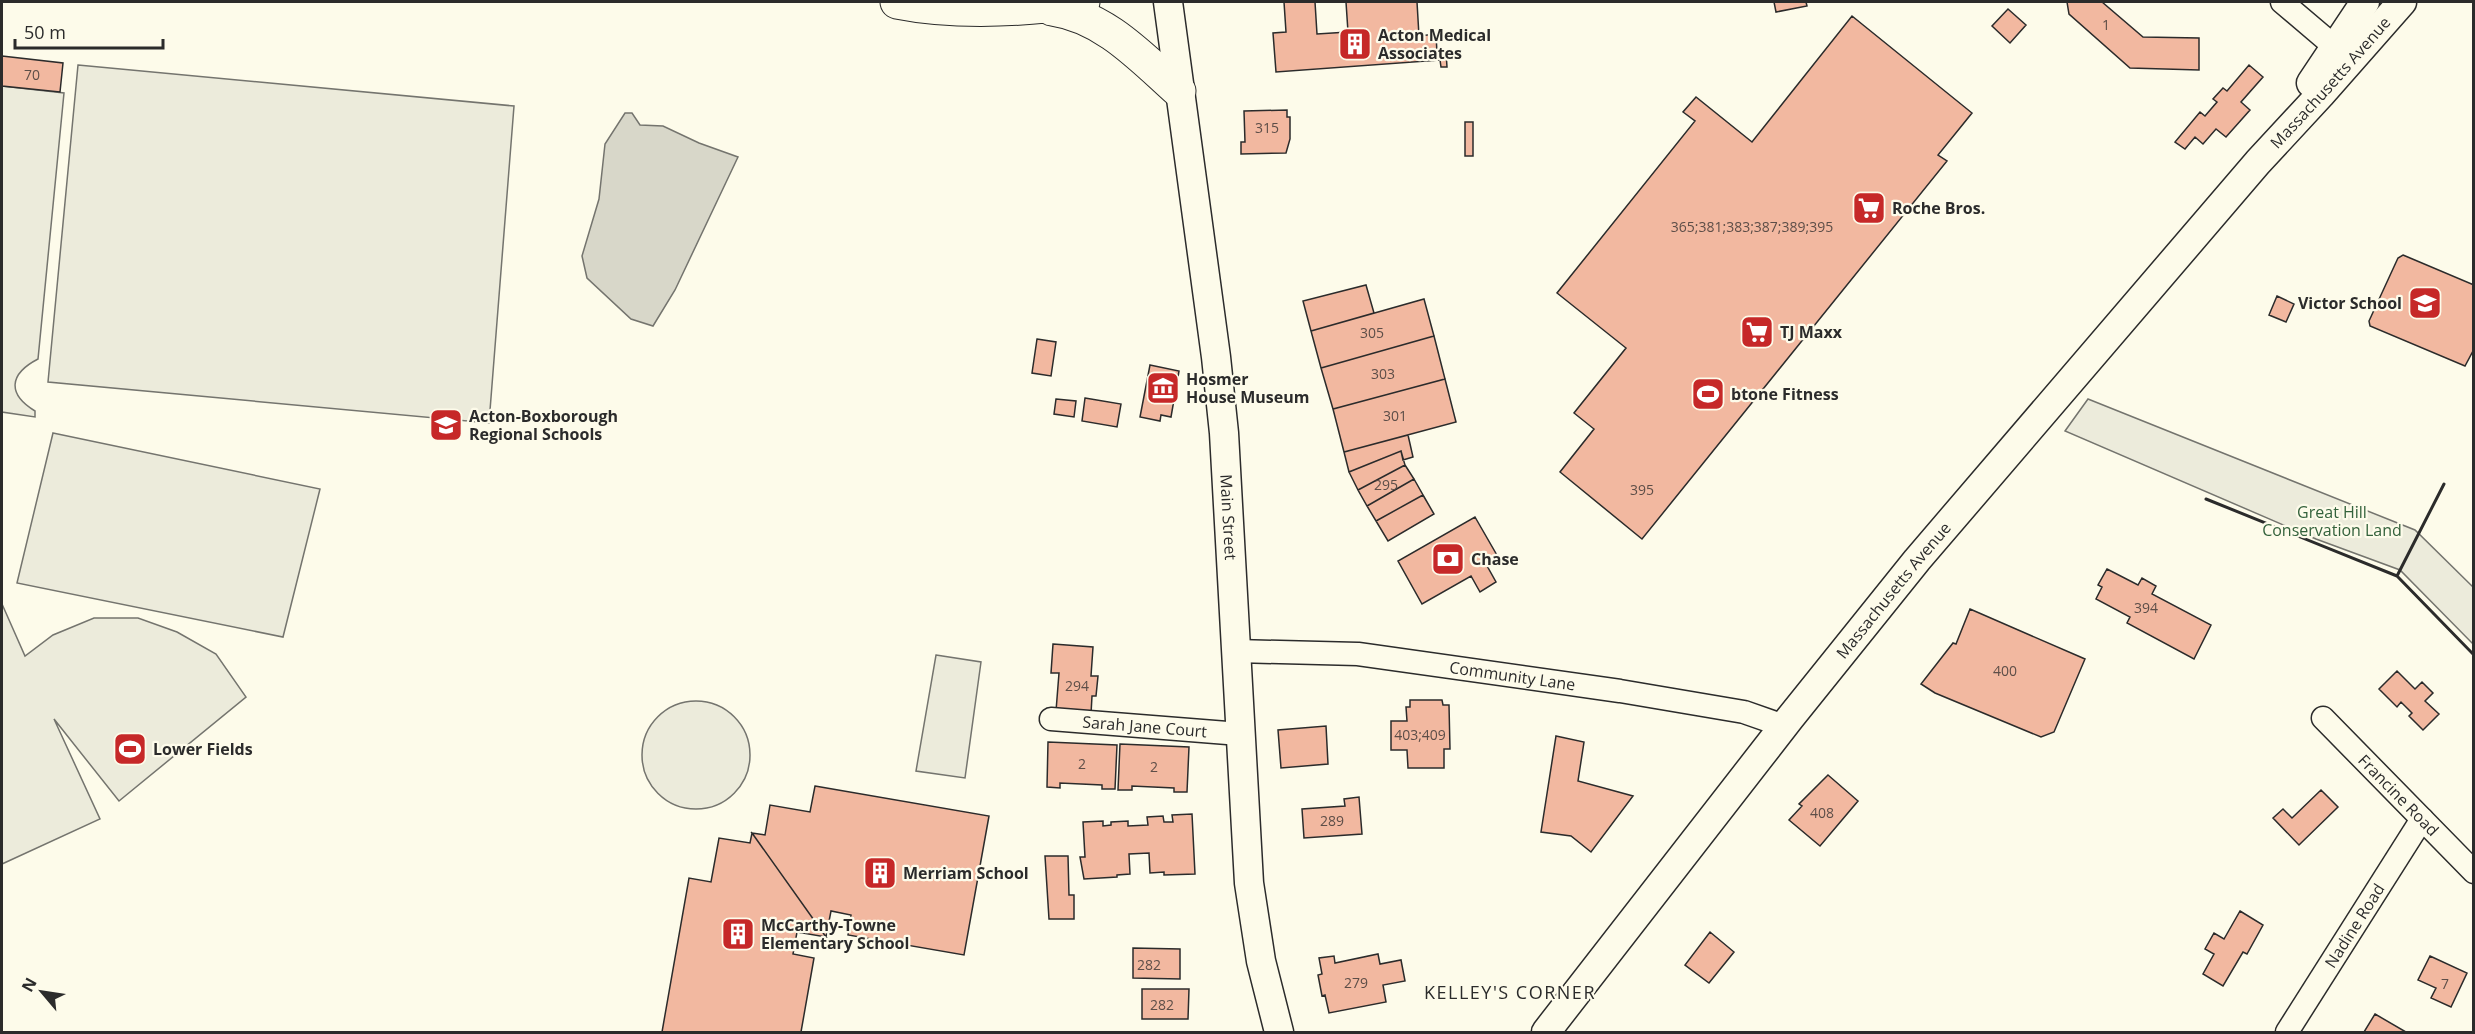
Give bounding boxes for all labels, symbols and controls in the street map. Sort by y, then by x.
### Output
scale bar [15,12,164,50]
street label: Massachusetts Avenue [2265,12,2395,153]
house number: 1 [2102,15,2110,34]
text: 50 m [24,20,66,44]
place label: Acton Medical Associates [1378,24,1491,64]
building icon: Acton Medical Associates [1337,26,1373,62]
house number: 70 [24,65,40,84]
house number: 315 [1255,118,1279,137]
supermarket icon: Roche Bros. [1851,190,1887,226]
place label: Roche Bros. [1892,197,1985,219]
house number: 365;381;383;387;389;395 [1671,217,1833,236]
school or university icon: Victor School [2407,285,2443,321]
place label: Victor School [2298,292,2402,314]
supermarket icon: TJ Maxx [1739,314,1775,350]
place label: TJ Maxx [1780,321,1843,343]
house number: 305 [1360,323,1384,342]
house number: 303 [1371,364,1395,383]
place label: Hosmer House Museum [1186,368,1309,408]
museum icon: Hosmer House Museum [1145,370,1181,406]
sports icon: btone Fitness [1690,376,1726,412]
place label: btone Fitness [1731,383,1839,405]
place label: Acton-Boxborough Regional Schools [469,405,618,445]
house number: 301 [1383,406,1407,425]
school or university icon: Acton-Boxborough Regional Schools [428,407,464,443]
street label: Main Street [1215,474,1242,561]
house number: 295 [1374,475,1398,494]
house number: 395 [1630,480,1654,499]
park label: Great Hill Conservation Land [2262,501,2402,541]
street label: Massachusetts Avenue [1831,517,1956,663]
bank icon: Chase [1430,541,1466,577]
place label: Chase [1471,548,1519,570]
house number: 394 [2134,598,2158,617]
street label: Community Lane [1448,656,1577,696]
house number: 400 [1993,661,2017,680]
house number: 294 [1065,676,1089,695]
street label: Sarah Jane Court [1082,711,1208,742]
house number: 403;409 [1394,725,1446,744]
sports icon: Lower Fields [112,731,148,767]
place label: Lower Fields [153,738,253,760]
street label: Francine Road [2354,749,2444,841]
house number: 2 [1078,754,1086,773]
house number: 2 [1150,757,1158,776]
house number: 408 [1810,803,1834,822]
house number: 289 [1320,811,1344,830]
building icon: Merriam School [862,855,898,891]
place label: Merriam School [903,862,1029,884]
street label: Nadine Road [2319,879,2389,972]
place label: McCarthy-Towne Elementary School [761,914,909,954]
building icon: McCarthy-Towne Elementary School [720,916,756,952]
house number: 282 [1137,955,1161,974]
north arrow [12,962,72,1022]
house number: 279 [1344,973,1368,992]
text: N [16,974,42,996]
house number: 7 [2441,974,2449,993]
district label: KELLEY'S CORNER [1424,980,1596,1004]
house number: 282 [1150,995,1174,1014]

